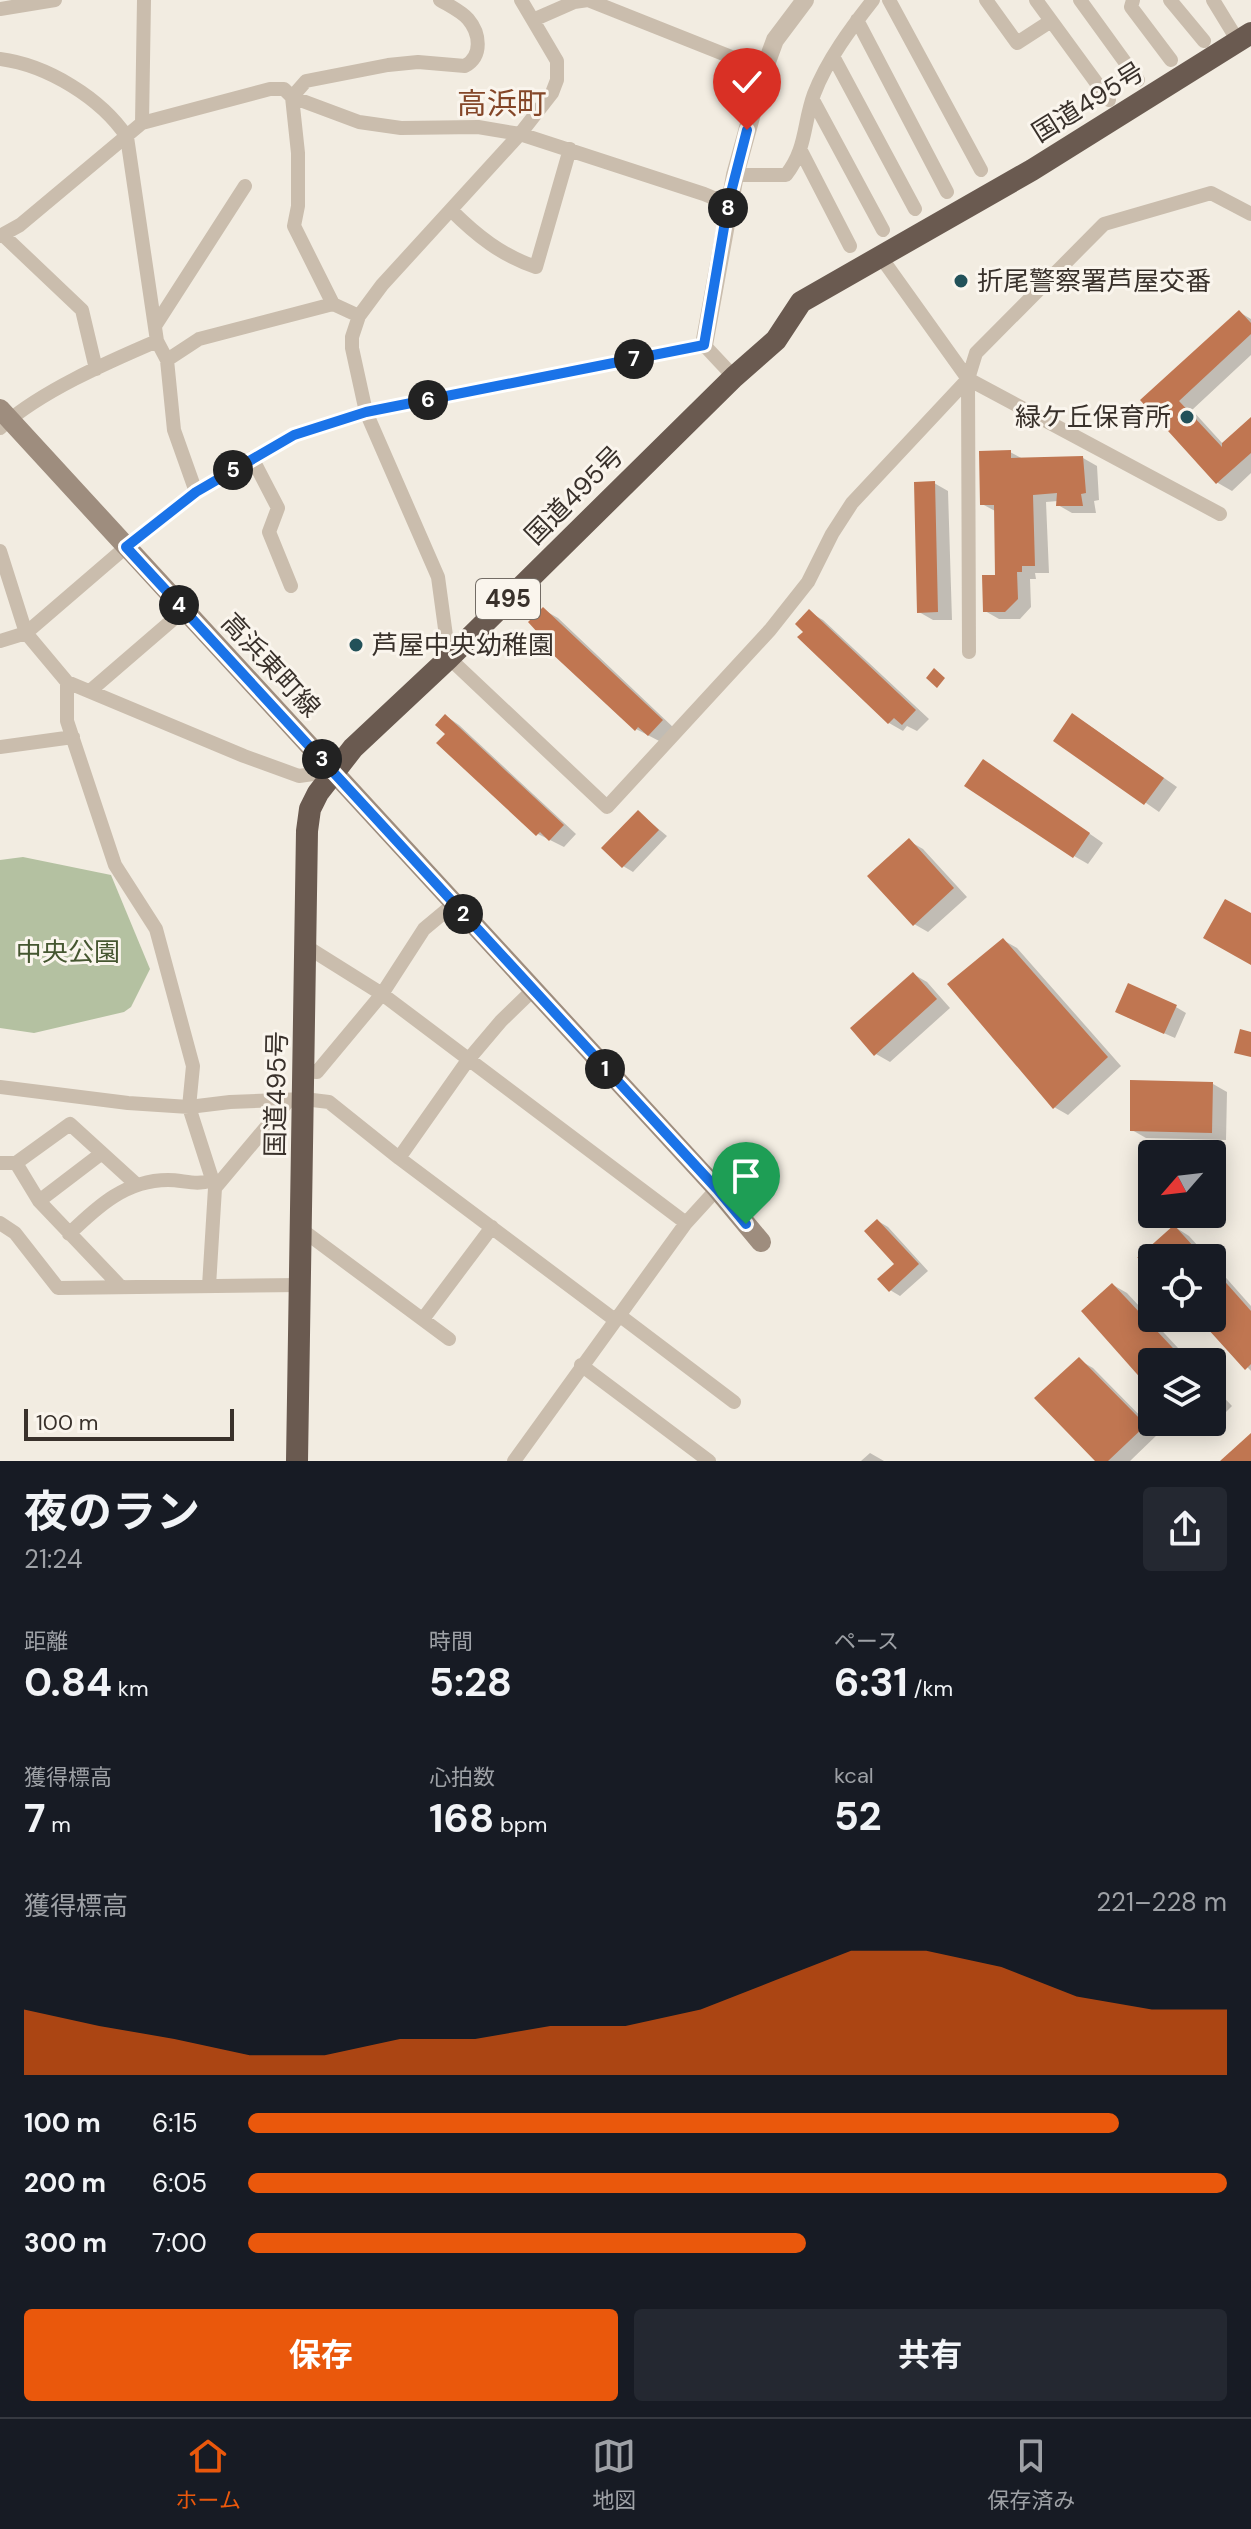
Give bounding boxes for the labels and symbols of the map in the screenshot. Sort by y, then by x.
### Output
pin [713,48,781,130]
street label: 国道495号 [1026,54,1150,150]
district label: 高浜町 [457,84,547,123]
pin: 8 [708,188,748,228]
place label: 折尾警察署芦屋交番 [977,264,1211,298]
marker: 折尾警察署芦屋交番 [952,272,970,290]
pin: 7 [614,339,654,379]
pin: 6 [408,380,448,420]
place label: 緑ケ丘保育所 [1015,400,1171,434]
marker: 緑ケ丘保育所 [1178,408,1196,426]
street label: 国道495号 [517,438,631,552]
pin: 5 [213,450,253,490]
road number: 495 [476,579,540,619]
pin: 4 [159,585,199,625]
street label: 高浜東町線 [214,606,328,724]
place label: 芦屋中央幼稚園 [372,628,554,662]
marker: 芦屋中央幼稚園 [347,636,365,654]
pin: 3 [302,739,342,779]
pin: 2 [443,894,483,934]
park label: 中央公園 [16,935,120,969]
street label: 国道495号 [258,1031,294,1157]
pin: 1 [585,1049,625,1089]
north arrow [1138,1140,1226,1228]
pin [712,1142,780,1224]
scale bar [24,1405,234,1441]

